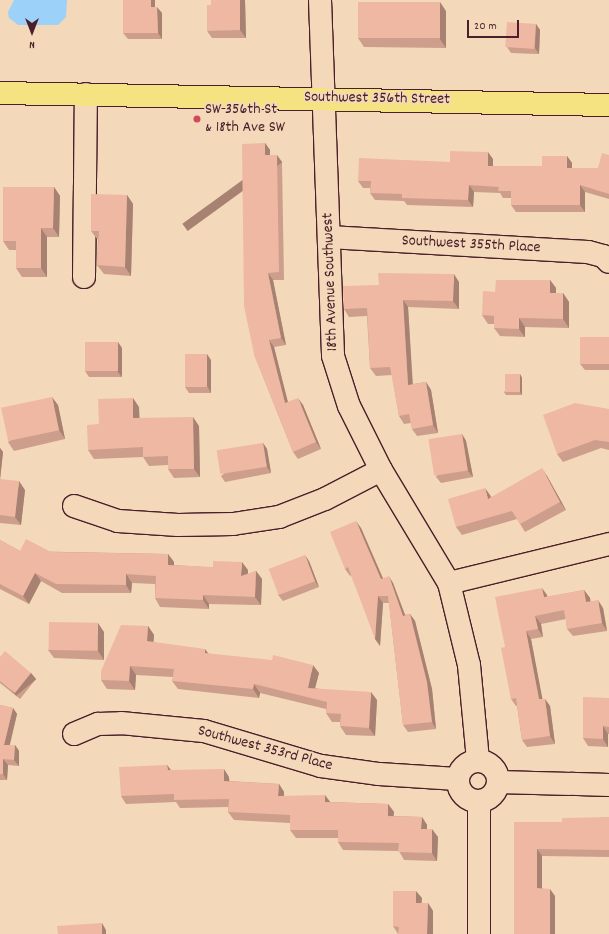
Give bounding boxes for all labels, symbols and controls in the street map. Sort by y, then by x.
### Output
north arrow [12,12,52,52]
scale bar [469,12,521,38]
text: 20 m [474,18,497,35]
text: N [29,36,35,52]
street label: Southwest 356th Street [304,88,450,110]
place label: SW 356th St & 18th Ave SW [205,100,285,138]
marker: SW 356th St & 18th Ave SW [192,114,202,124]
street label: 18th Avenue Southwest [319,212,343,352]
street label: Southwest 355th Place [401,232,541,258]
street label: Southwest 353rd Place [196,722,334,776]

